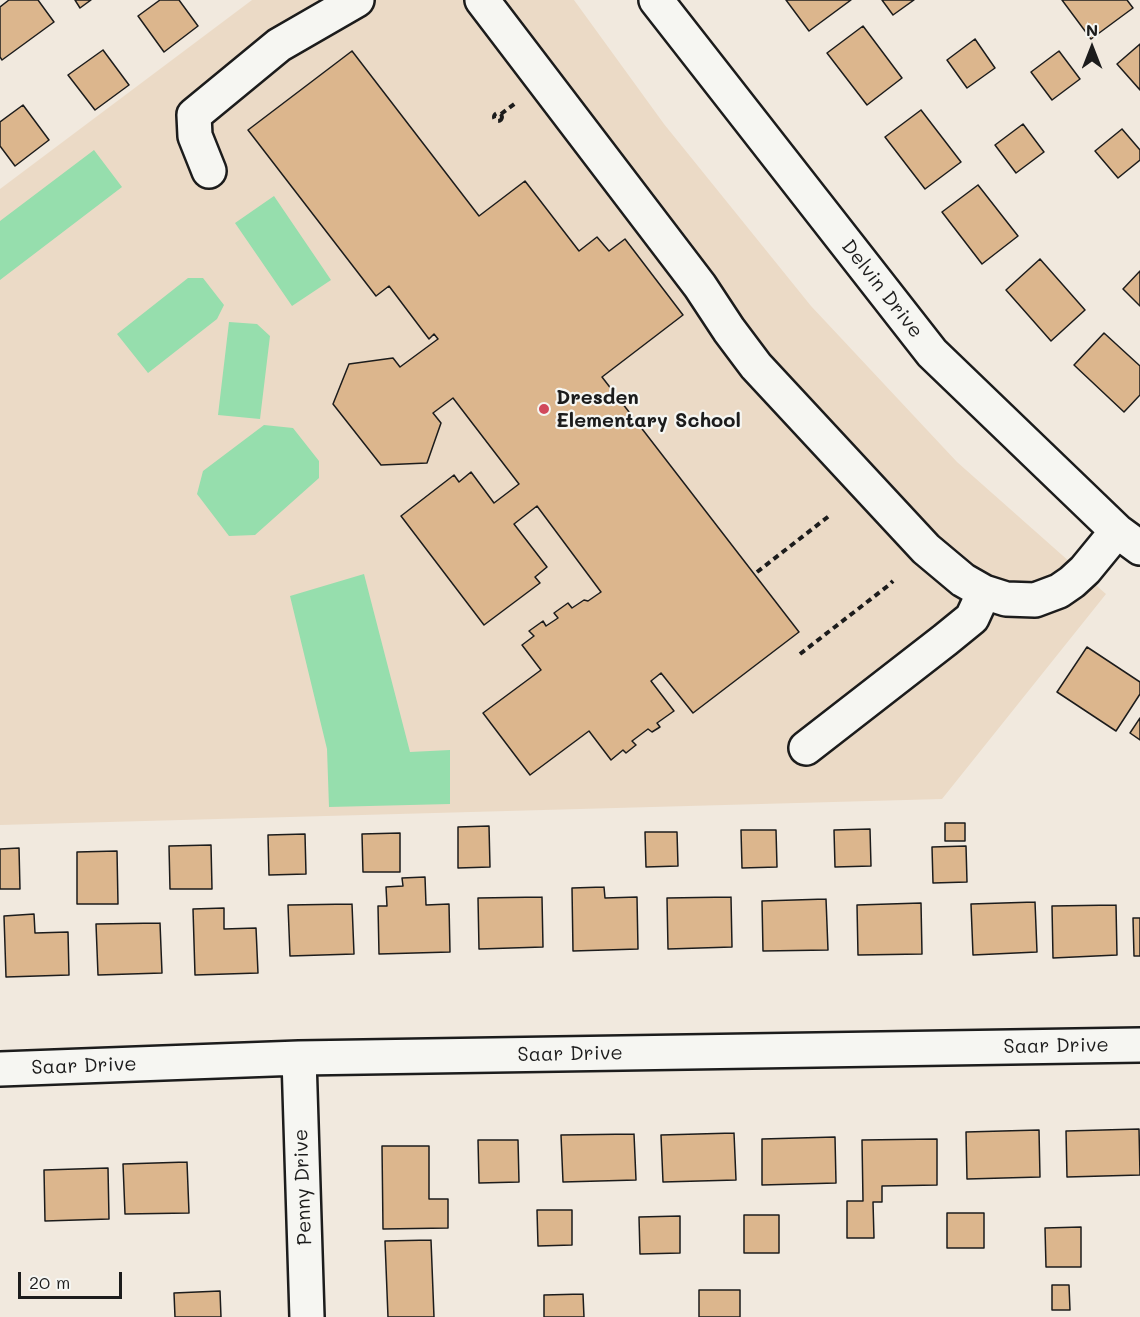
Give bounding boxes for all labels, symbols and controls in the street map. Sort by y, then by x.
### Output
north arrow [1062,18,1122,78]
text: N [1086,19,1098,40]
street label: Delvin Drive [836,235,928,343]
place label: Dresden Elementary School [556,386,741,433]
marker: Dresden Elementary School [537,402,551,416]
street label: Saar Drive [1003,1033,1109,1059]
street label: Saar Drive [517,1041,623,1067]
street label: Saar Drive [31,1052,137,1080]
street label: Penny Drive [289,1128,317,1246]
scale bar [21,1260,124,1298]
text: 20 m [29,1270,70,1294]

